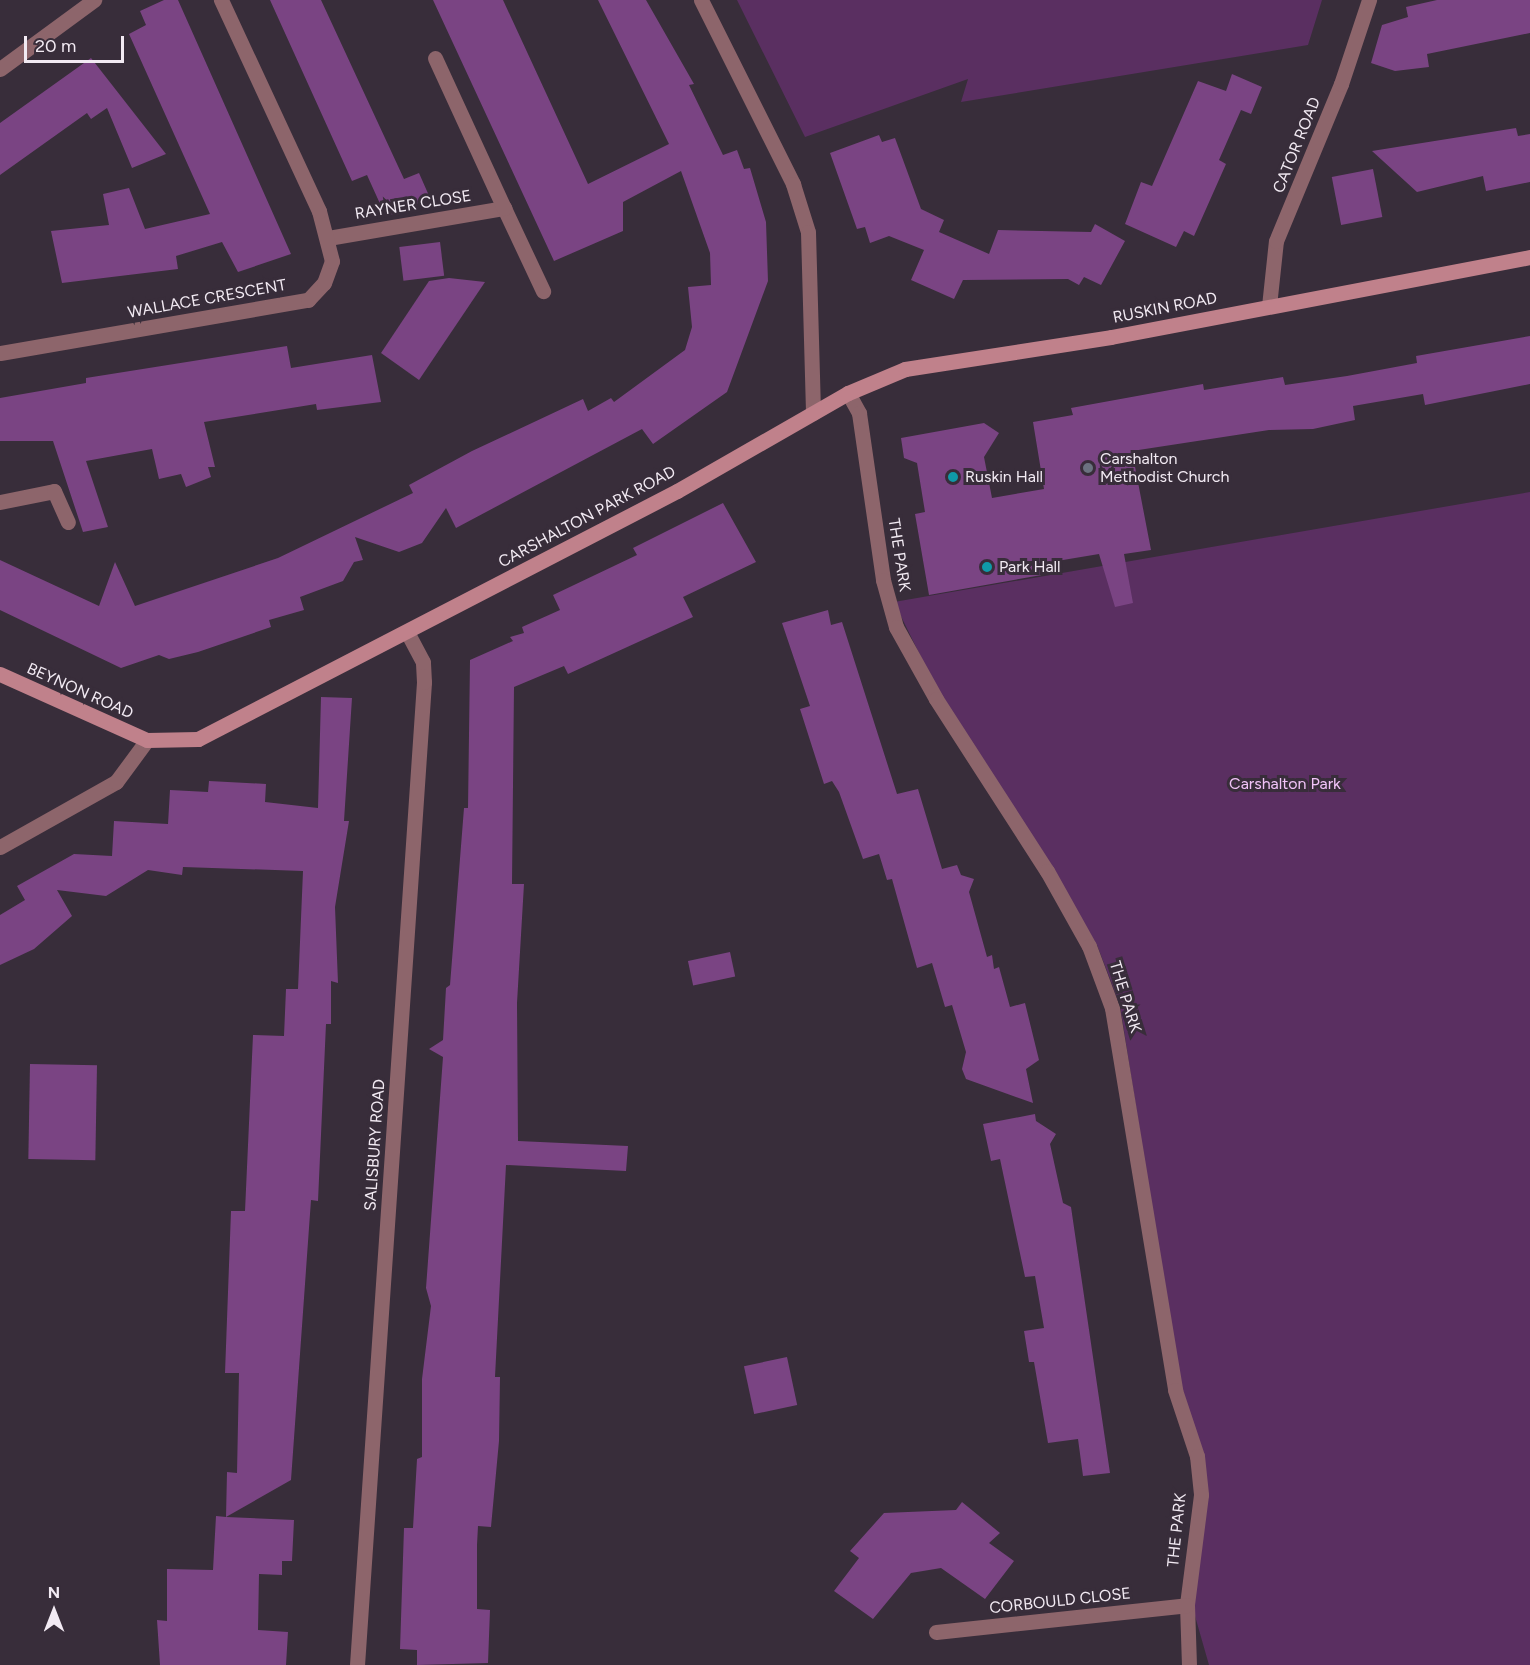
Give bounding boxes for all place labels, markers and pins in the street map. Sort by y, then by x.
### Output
place label: Carshalton Methodist Church [1100,449,1229,487]
marker: Carshalton Methodist Church [1081,461,1095,475]
place label: Ruskin Hall [965,467,1043,487]
marker: Ruskin Hall [946,470,960,484]
place label: Park Hall [999,557,1061,577]
marker: Park Hall [980,560,994,574]

